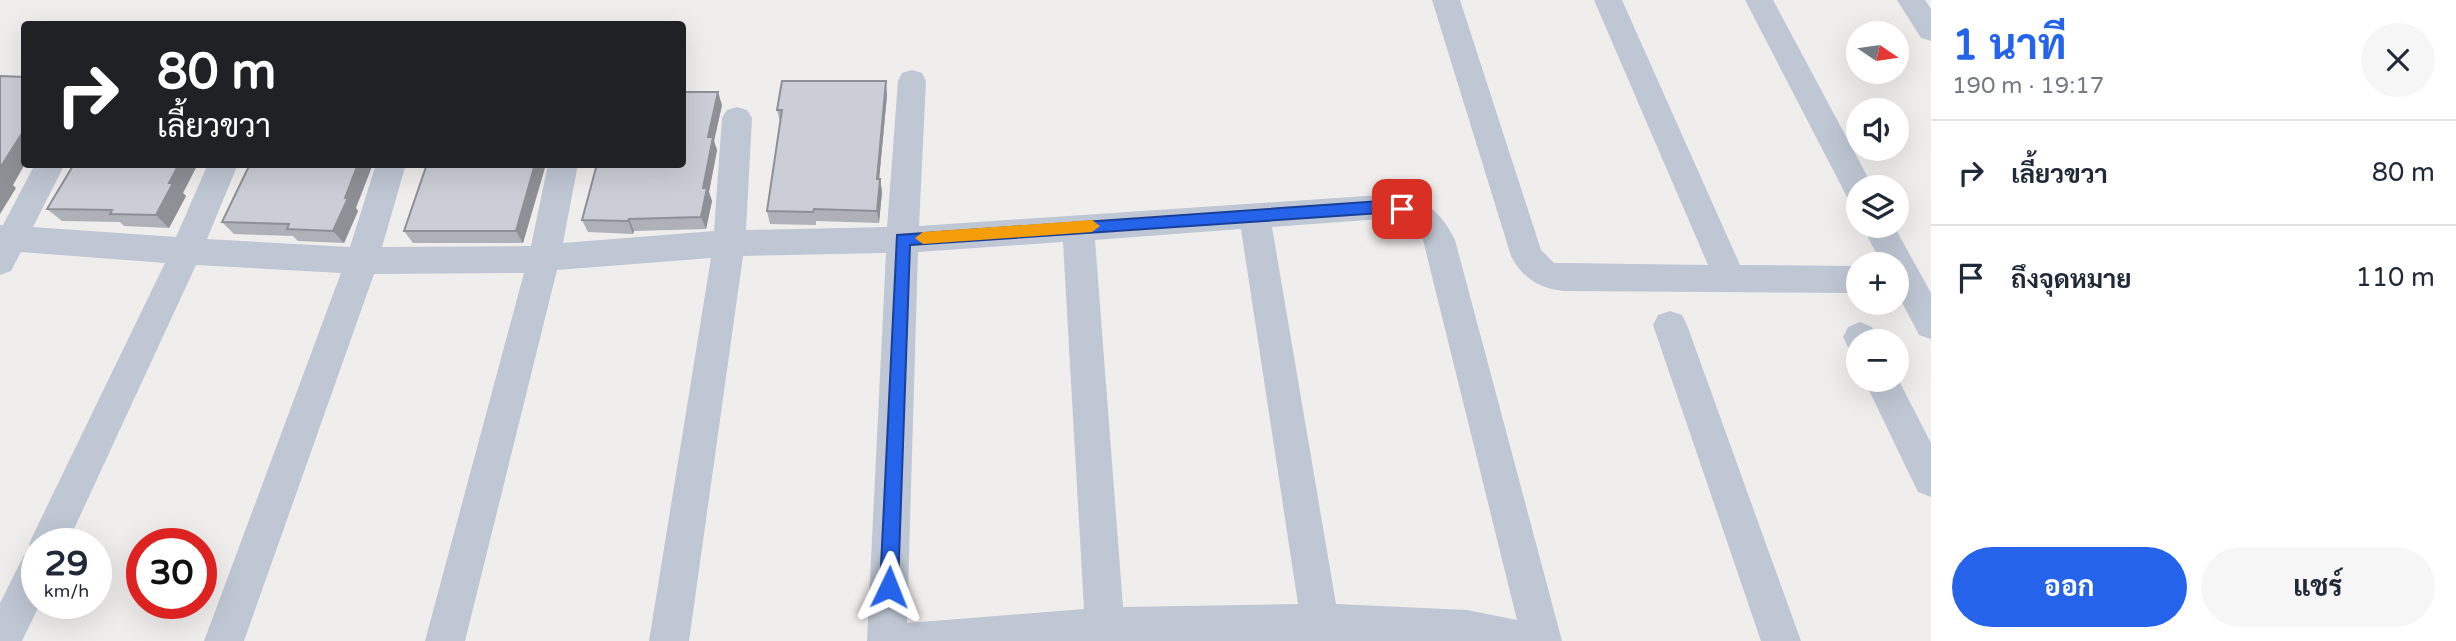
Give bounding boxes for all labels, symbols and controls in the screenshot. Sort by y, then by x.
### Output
text: 1 นาที [1952,20,2067,71]
north arrow [1846,21,1909,84]
map controls [1846,21,1909,392]
button: close [2361,23,2435,97]
text: 80 m [157,43,276,102]
icon: right [42,49,133,140]
text: 190 m · 19:17 [1952,72,2104,100]
button: sound [1846,98,1909,161]
text: เลี้ยวขวา [157,108,271,146]
icon: right [1952,154,1990,192]
text: 80 m [2372,157,2435,188]
text: เลี้ยวขวา [2011,159,2108,190]
button: layers [1846,175,1909,238]
pin [1372,179,1432,239]
icon: arrive [1383,190,1421,228]
button: + [1846,252,1909,315]
icon: arrive [1952,259,1990,297]
text: 110 m [2355,262,2435,293]
text: ถึงจุดหมาย [2011,264,2132,295]
button: − [1846,329,1909,392]
speed limit sign: 30 [126,528,217,619]
text: 29 [45,543,88,585]
button: ออก [1952,547,2187,627]
button: แชร์ [2201,547,2435,627]
position arrow [852,550,926,624]
text: km/h [44,580,89,602]

